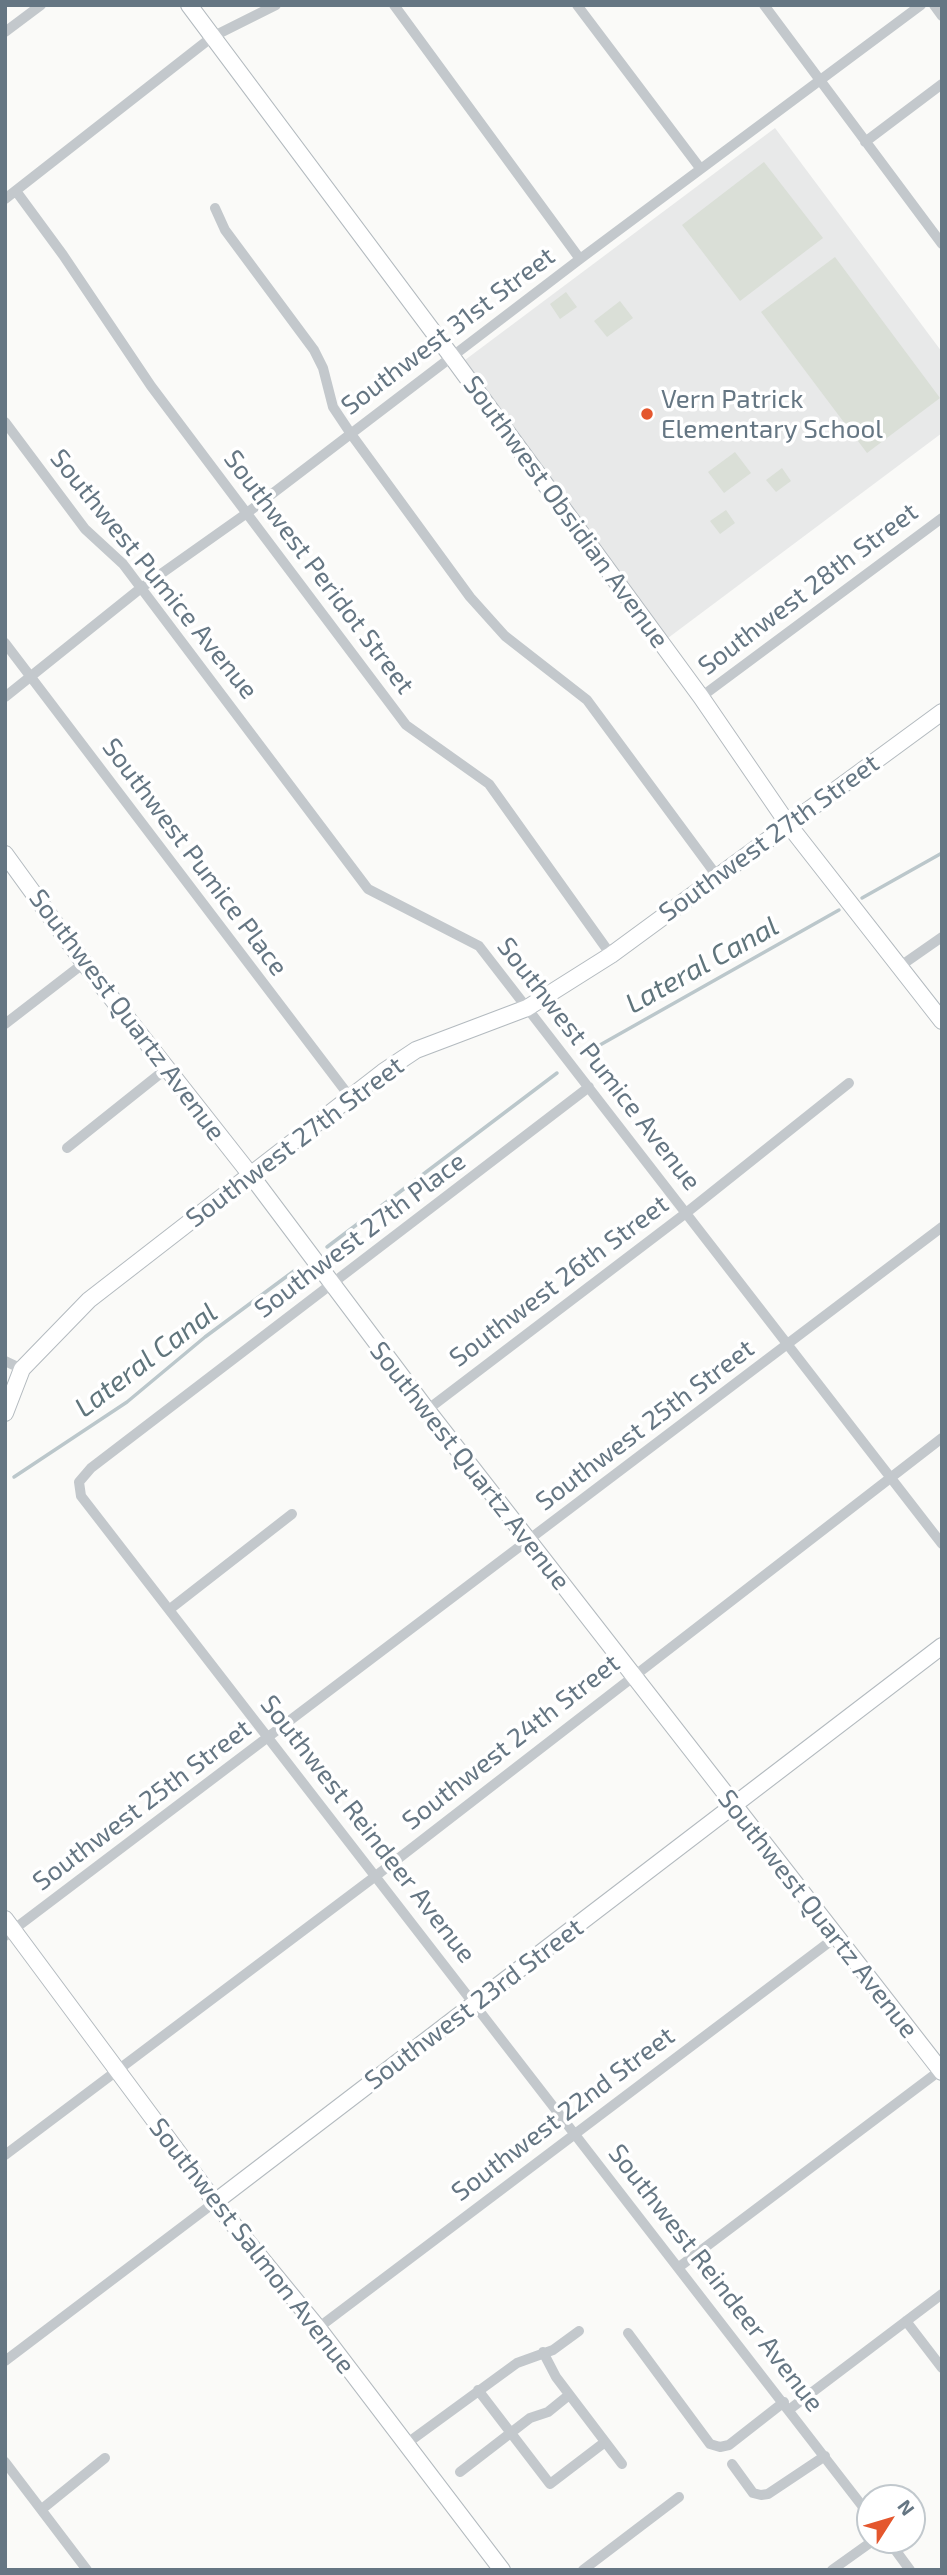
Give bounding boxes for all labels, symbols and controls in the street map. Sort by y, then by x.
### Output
street label: Southwest 31st Street [335,240,561,422]
street label: Southwest Obsidian Avenue [457,370,675,654]
place label: Vern Patrick Elementary School [661,383,883,444]
marker: Vern Patrick Elementary School [639,406,655,422]
street label: Southwest Pumice Avenue [44,443,264,705]
street label: Southwest Peridot Street [217,444,421,700]
street label: Southwest 28th Street [692,496,924,682]
street label: Southwest Pumice Place [96,732,294,982]
street label: Southwest 27th Street [653,748,885,928]
street label: Southwest Quartz Avenue [22,883,232,1147]
water label: Lateral Canal [620,909,784,1021]
street label: Southwest Pumice Avenue [491,931,707,1197]
street label: Southwest 27th Street [180,1050,410,1234]
street label: Southwest 27th Place [248,1146,472,1324]
street label: Southwest 26th Street [443,1189,675,1373]
water label: Lateral Canal [68,1296,224,1424]
street label: Southwest 25th Street [530,1333,760,1517]
street label: Southwest Quartz Avenue [363,1336,577,1596]
street label: Southwest 24th Street [396,1647,626,1837]
street label: Southwest Reindeer Avenue [254,1689,482,1969]
street label: Southwest 25th Street [27,1713,257,1897]
street label: Southwest Quartz Avenue [711,1784,925,2044]
street label: Southwest 23rd Street [359,1912,589,2096]
street label: Southwest 22nd Street [446,2020,680,2208]
street label: Southwest Salmon Avenue [143,2112,361,2380]
street label: Southwest Reindeer Avenue [602,2138,830,2418]
north arrow [856,2484,926,2554]
text: N [893,2495,920,2520]

